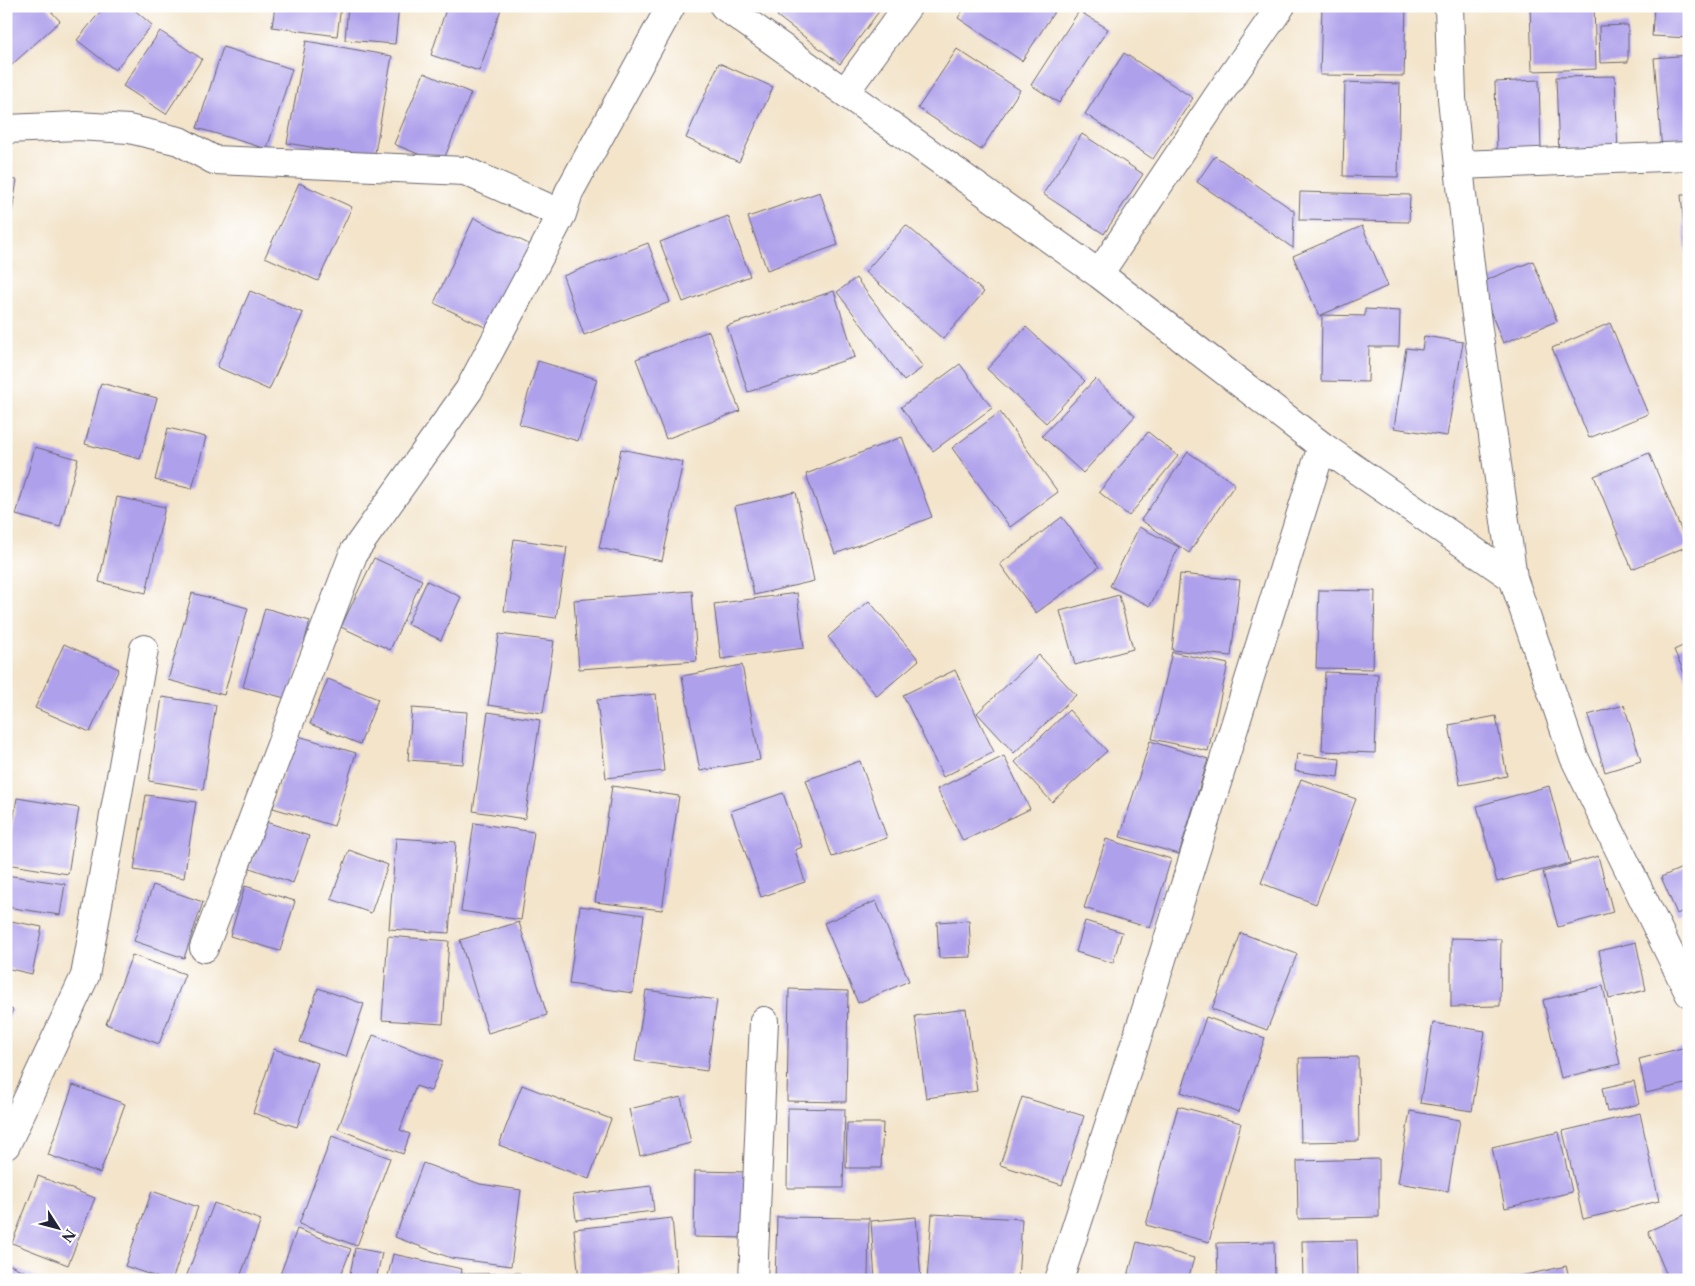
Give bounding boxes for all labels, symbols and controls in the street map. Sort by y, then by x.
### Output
north arrow [32,1204,82,1254]
text: N [58,1225,79,1246]

